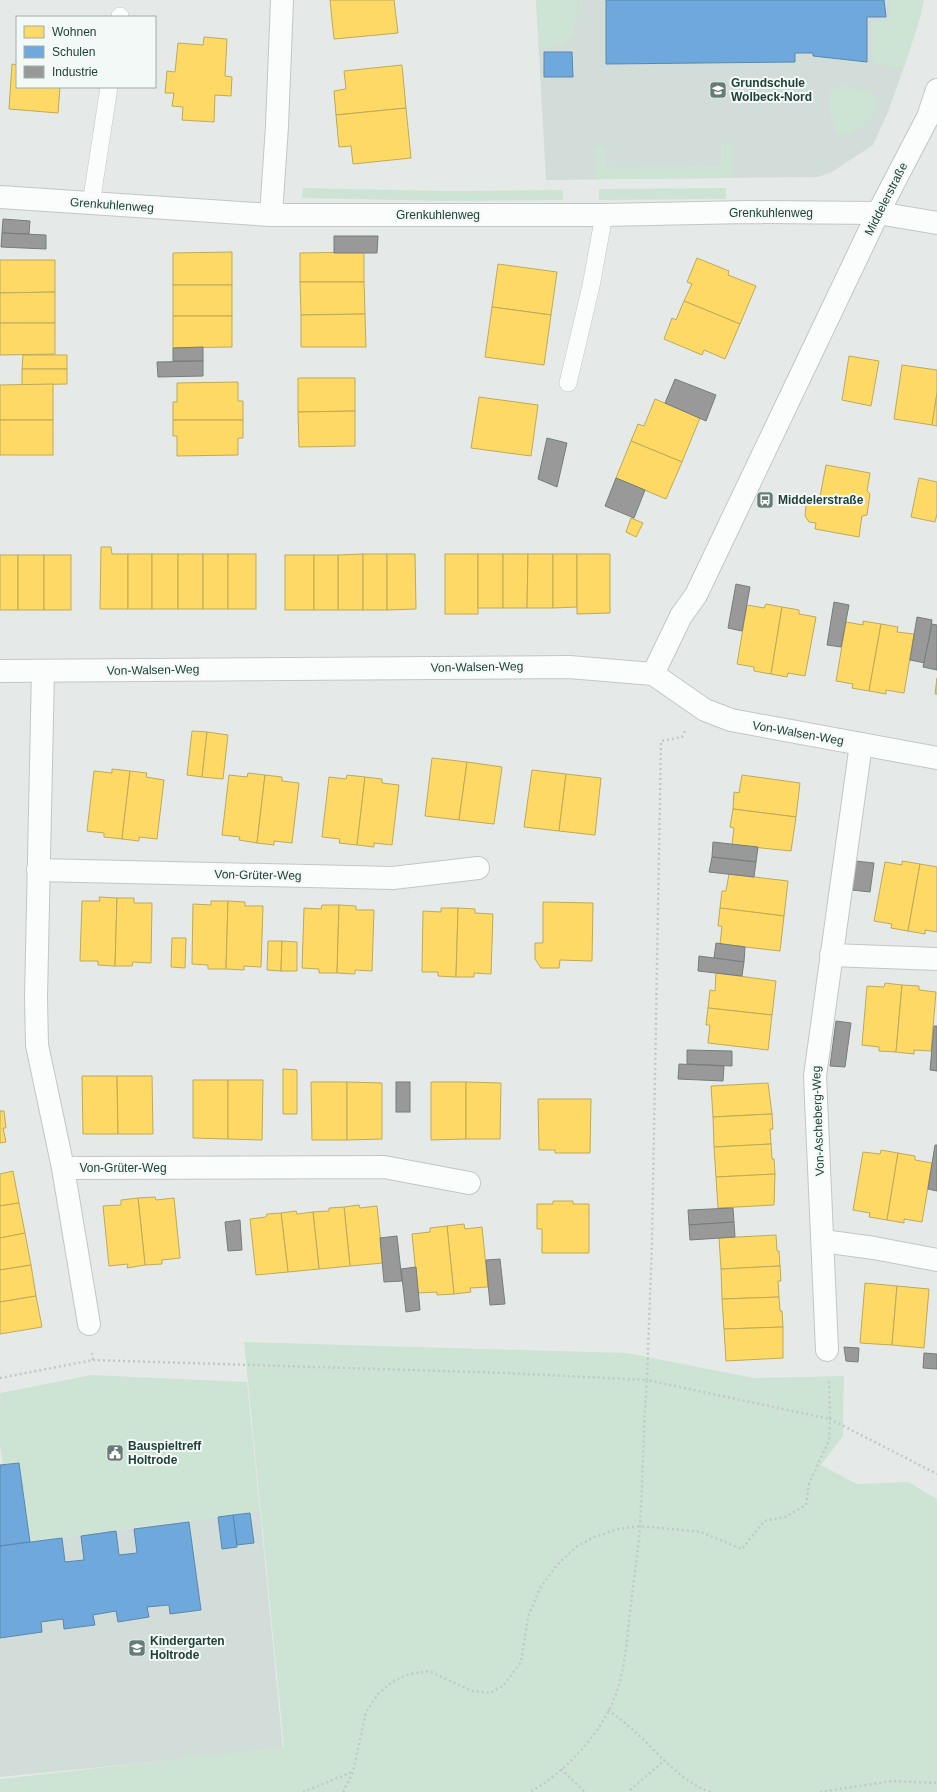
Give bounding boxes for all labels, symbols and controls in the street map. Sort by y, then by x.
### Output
legend [16,16,156,88]
text: Wohnen [52,25,96,39]
text: Schulen [52,45,95,59]
text: Industrie [52,65,98,79]
place label: Grundschule Wolbeck-Nord [731,76,812,104]
school or university icon: Grundschule Wolbeck-Nord [708,80,728,100]
street label: Middelerstraße [862,160,911,238]
street label: Grenkuhlenweg [70,195,154,215]
street label: Grenkuhlenweg [729,206,813,220]
street label: Grenkuhlenweg [396,208,480,222]
bus stop icon: Middelerstraße [755,490,775,510]
place label: Middelerstraße [778,493,864,507]
street label: Von-Walsen-Weg [431,659,523,675]
street label: Von-Walsen-Weg [107,662,199,678]
street label: Von-Walsen-Weg [751,718,845,748]
street label: Von-Grüter-Weg [214,867,302,883]
street label: Von-Ascheberg-Weg [809,1066,827,1176]
street label: Von-Grüter-Weg [79,1161,167,1175]
place label: Bauspieltreff Holtrode [128,1439,202,1467]
public building icon: Bauspieltreff Holtrode [105,1443,125,1463]
place label: Kindergarten Holtrode [150,1634,225,1662]
school or university icon: Kindergarten Holtrode [127,1638,147,1658]

